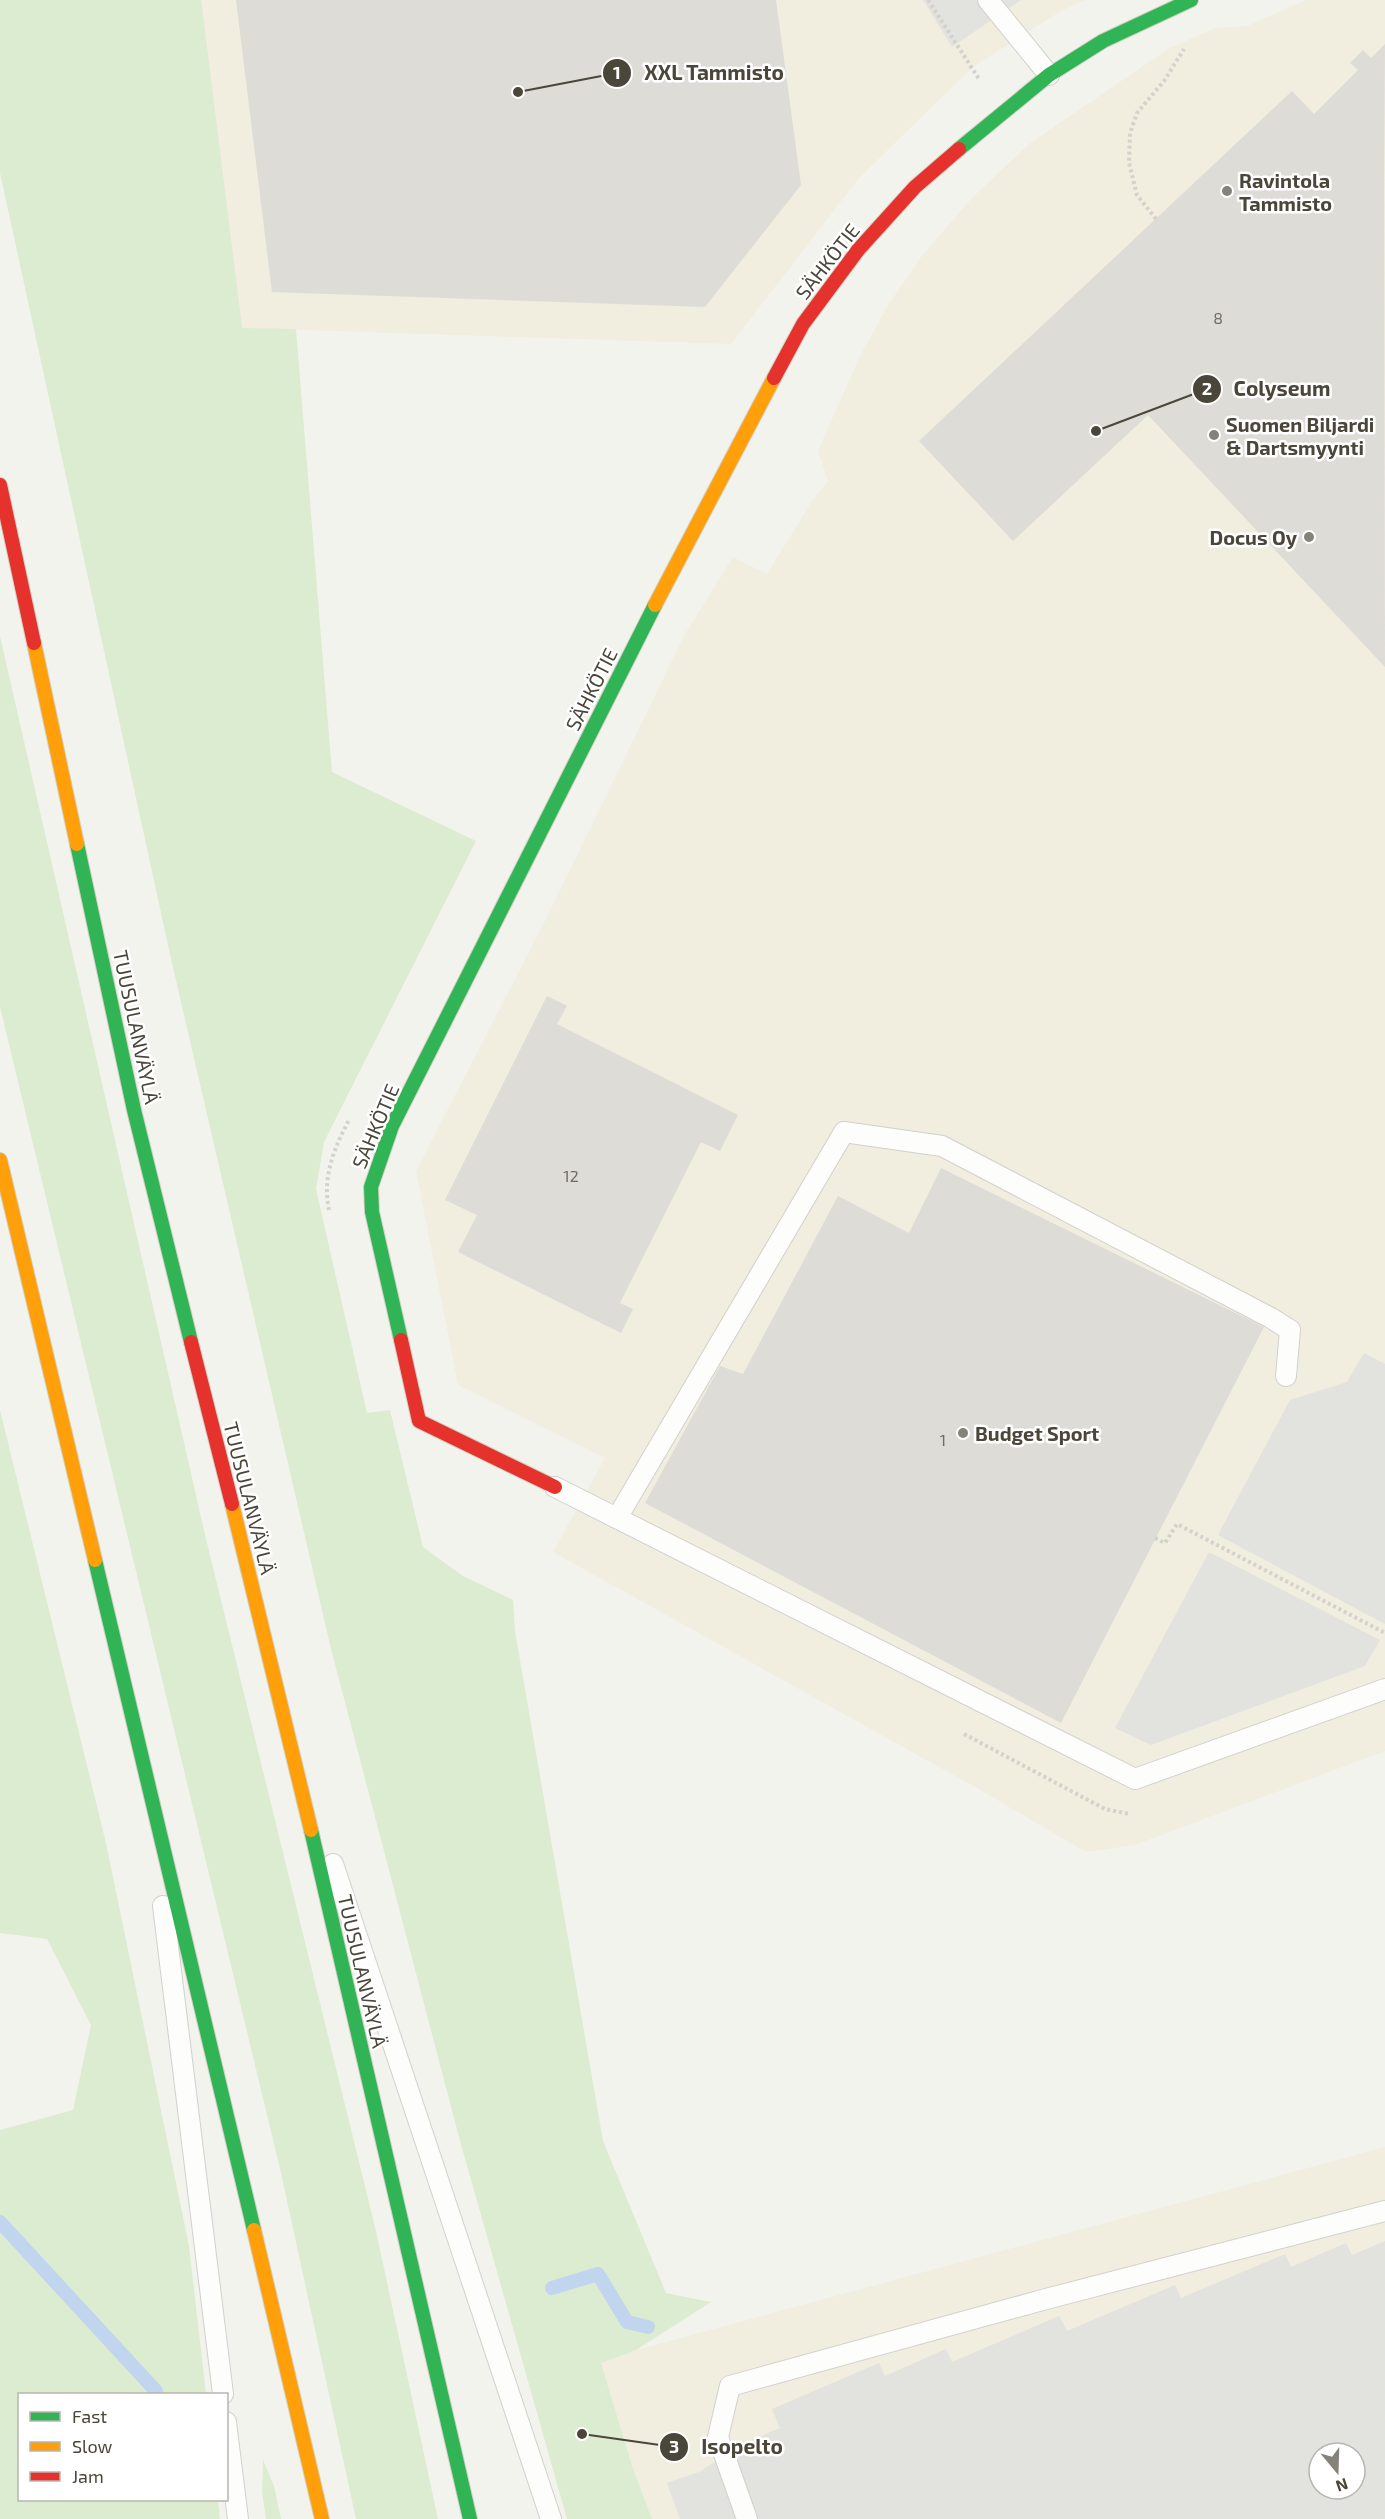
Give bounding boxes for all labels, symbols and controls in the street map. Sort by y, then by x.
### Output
callout: XXL Tammisto [602,53,797,92]
text: XXL Tammisto [644,59,784,84]
text: 1 [613,61,621,83]
place label: Ravintola Tammisto [1239,168,1332,215]
marker: Ravintola Tammisto [1220,184,1234,198]
street label: SÄHKÖTIE [790,218,864,304]
house number: 8 [1213,308,1223,327]
callout: Colyseum [1192,369,1342,408]
text: Colyseum [1234,375,1330,401]
text: 2 [1202,377,1212,399]
place label: Suomen Biljardi & Dartsmyynti [1226,412,1374,460]
marker: Suomen Biljardi & Dartsmyynti [1207,428,1221,442]
place label: Docus Oy [1209,525,1298,550]
marker: Docus Oy [1302,530,1316,544]
street label: SÄHKÖTIE [560,644,622,734]
street label: TUUSULANVÄYLÄ [109,948,165,1107]
street label: SÄHKÖTIE [346,1080,404,1172]
house number: 12 [563,1166,579,1185]
street label: TUUSULANVÄYLÄ [219,1419,281,1577]
place label: Budget Sport [975,1421,1099,1445]
marker: Budget Sport [956,1426,970,1440]
house number: 1 [940,1430,946,1449]
street label: TUUSULANVÄYLÄ [334,1892,392,2051]
legend [18,2393,228,2501]
text: Fast [72,2405,107,2427]
callout: Isopelto [659,2427,795,2466]
text: Isopelto [701,2433,783,2458]
text: Slow [72,2435,113,2457]
text: 3 [669,2435,679,2457]
north arrow [1307,2441,1367,2501]
text: Jam [72,2465,104,2487]
text: N [1333,2475,1351,2497]

